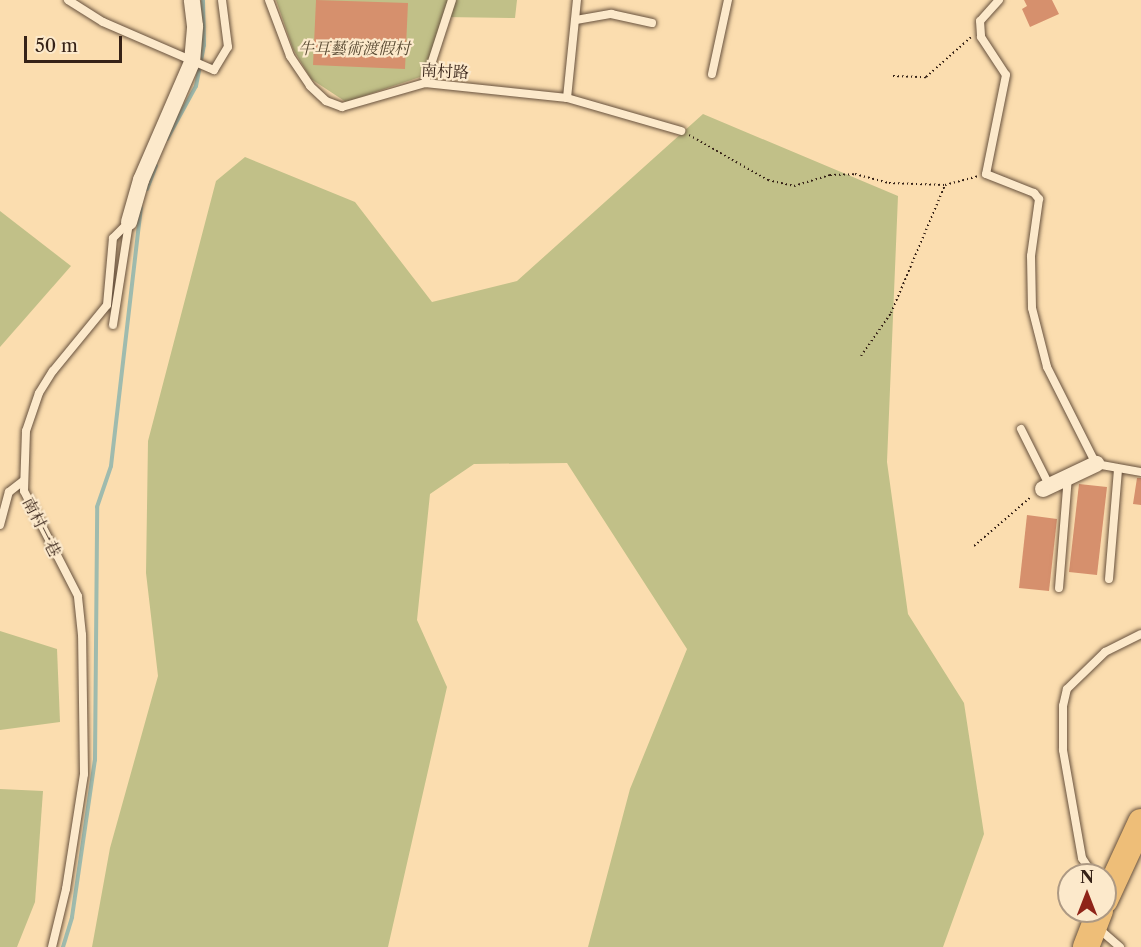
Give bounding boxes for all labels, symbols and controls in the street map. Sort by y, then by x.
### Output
scale bar [27,24,124,62]
text: 50 m [35,35,78,57]
park label: 牛耳藝術渡假村 [298,38,410,58]
street label: 南村路 [421,60,469,82]
street label: 南村一巷 [19,494,65,560]
north arrow [1057,863,1117,923]
text: N [1080,867,1094,887]

